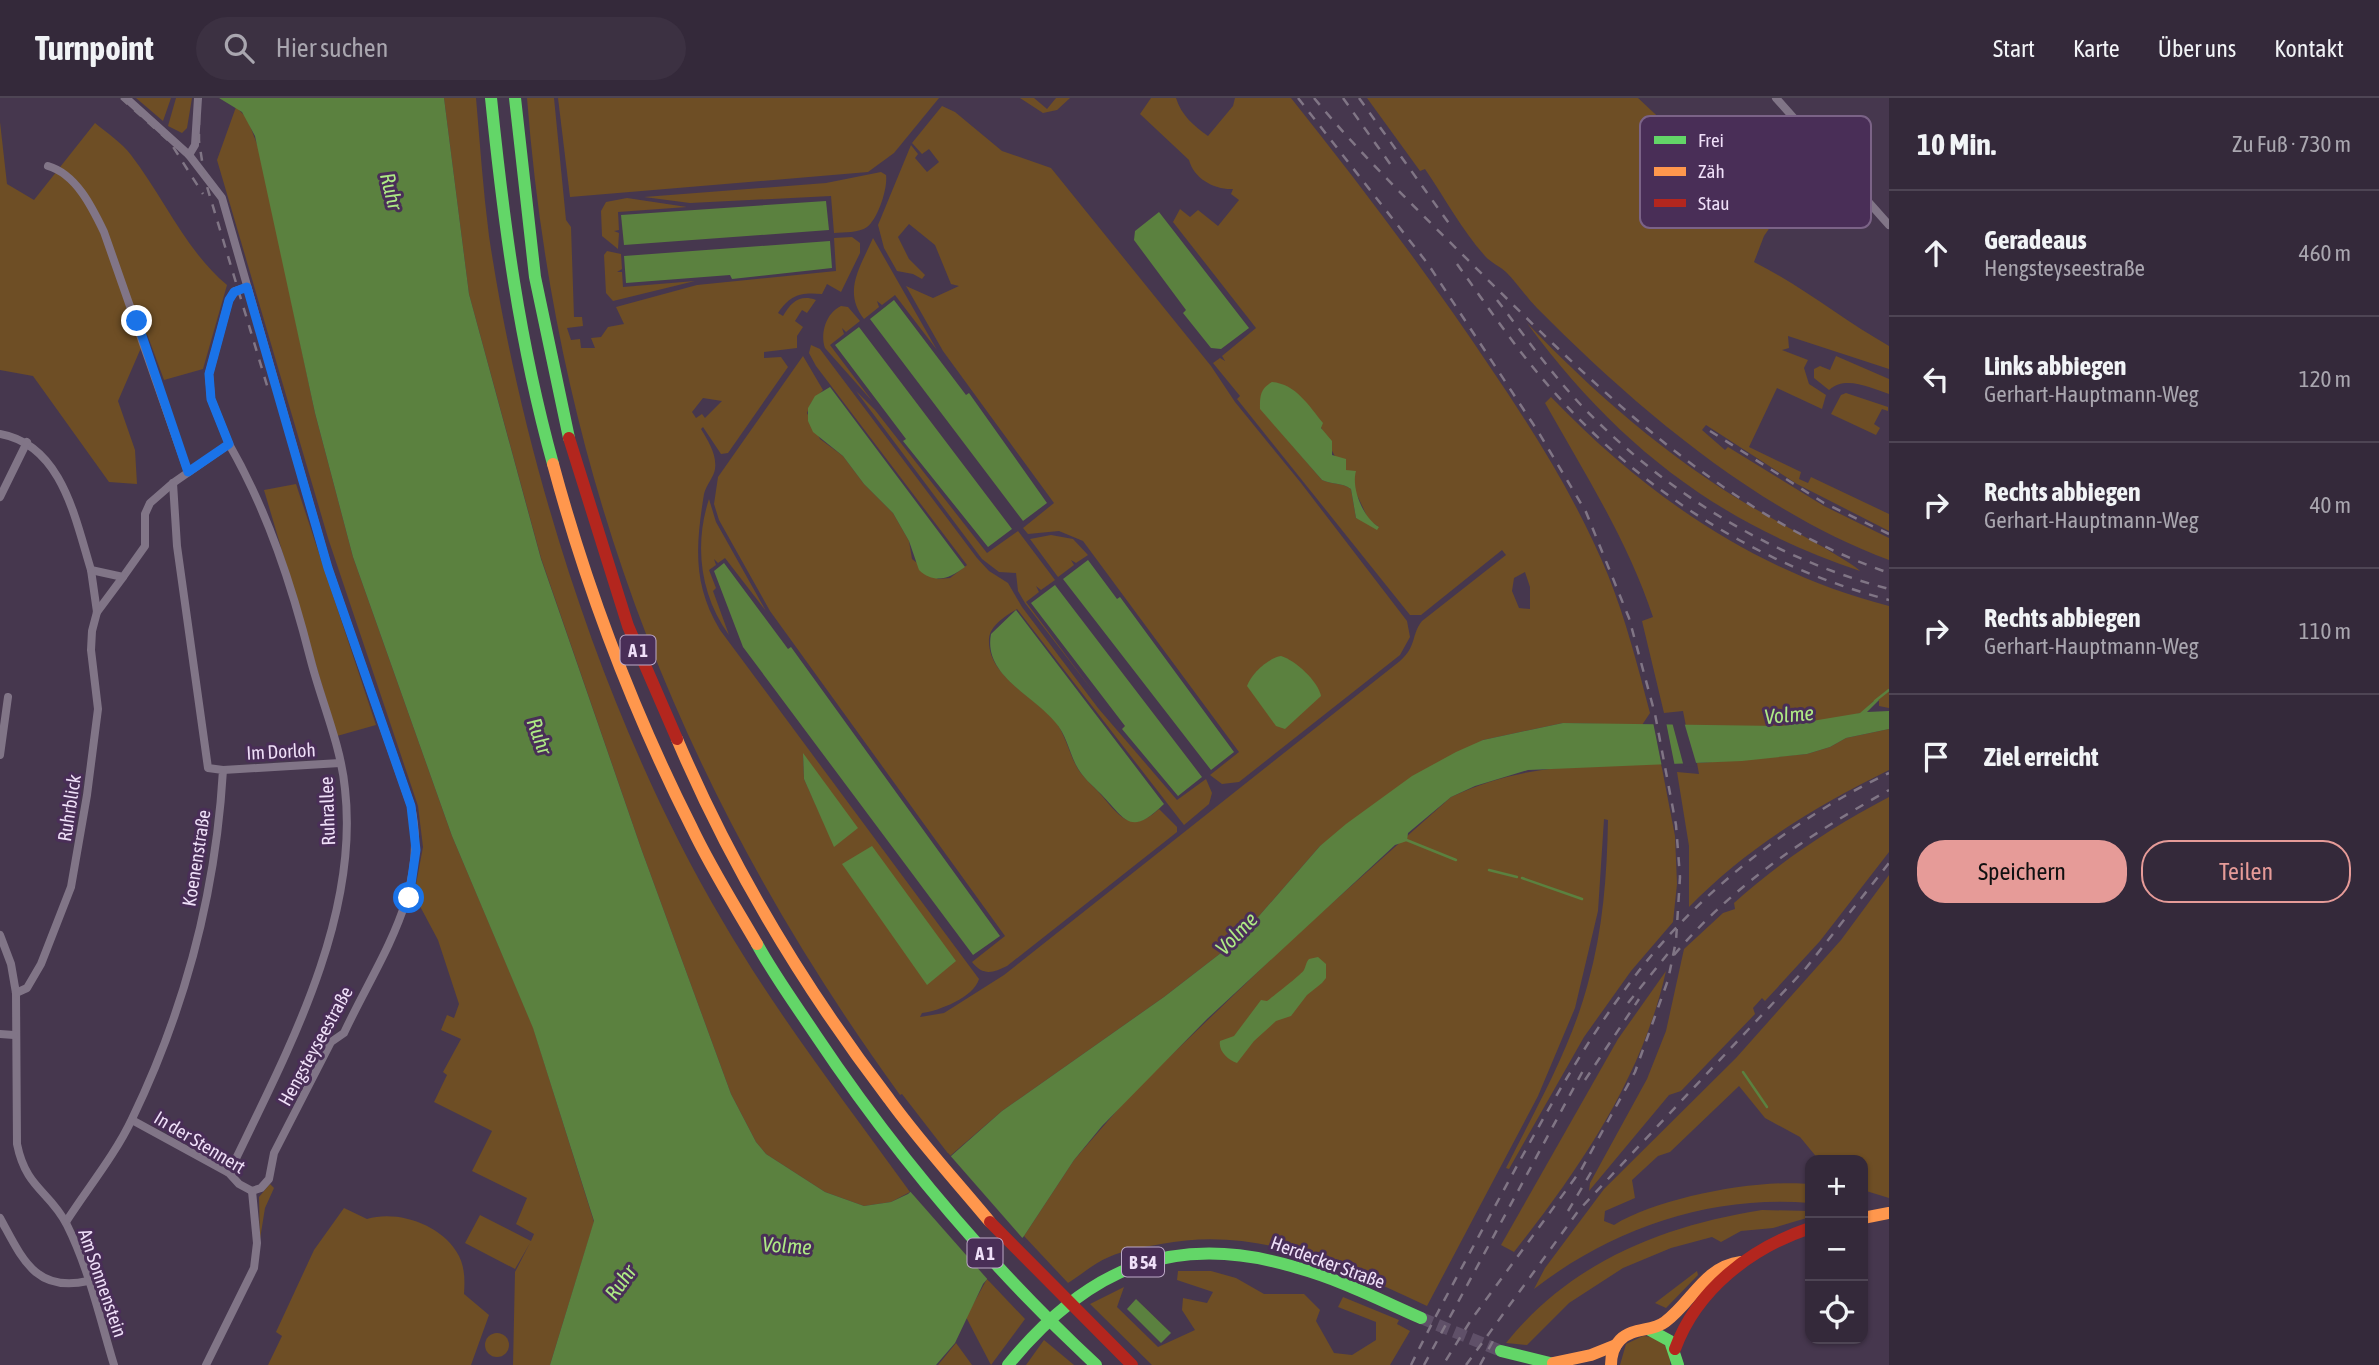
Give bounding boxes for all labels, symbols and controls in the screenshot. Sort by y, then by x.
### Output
search box [196,17,686,80]
text: Turnpoint [35,29,154,67]
icon: search [220,29,258,67]
text: Hier suchen [276,33,388,63]
text: Start [1993,35,2035,62]
text: Karte [2073,35,2120,62]
text: Über uns [2158,35,2236,62]
text: Kontakt [2274,35,2344,62]
legend [1640,116,1871,228]
text: 10 Min. [1917,127,1996,161]
text: Frei [1698,129,1724,151]
text: Zu Fuß · 730 m [2232,131,2351,157]
text: Zäh [1698,160,1725,182]
water label: Ruhr [376,170,408,213]
text: Stau [1698,192,1729,214]
text: Geradeaus [1984,225,2087,255]
icon: ahead [1917,234,1955,272]
text: 460 m [2299,240,2351,266]
text: Hengsteyseestraße [1984,255,2145,281]
route end [121,305,152,336]
text: Links abbiegen [1984,351,2126,381]
icon: left [1917,360,1955,398]
text: 120 m [2299,366,2351,392]
text: Gerhart-Hauptmann-Weg [1984,381,2199,407]
text: Rechts abbiegen [1984,477,2141,507]
icon: right [1917,486,1955,524]
text: 40 m [2310,492,2351,518]
text: Gerhart-Hauptmann-Weg [1984,507,2199,533]
text: Rechts abbiegen [1984,603,2141,633]
icon: right [1917,612,1955,650]
text: 110 m [2299,618,2351,644]
text: Gerhart-Hauptmann-Weg [1984,633,2199,659]
road number: A 1 [620,636,656,664]
water label: Volme [1763,700,1815,728]
water label: Ruhr [522,714,558,758]
street label: Im Dorloh [246,738,316,764]
icon: arrive [1917,738,1955,776]
text: Ziel erreicht [1984,742,2099,772]
street label: Ruhrblick [53,772,85,843]
street label: Ruhrallee [315,776,339,846]
street label: Koenenstraße [178,808,214,908]
button: Speichern [1917,840,2127,903]
button: Teilen [2141,840,2351,903]
route start [393,882,424,913]
water label: Volme [1210,907,1262,959]
street label: Hengsteyseestraße [273,983,357,1109]
street label: In der Stennert [150,1106,250,1178]
map controls [1805,1155,1868,1344]
button: + [1805,1155,1868,1218]
button: − [1805,1218,1868,1281]
street label: Am Sonnenstein [74,1226,132,1340]
water label: Volme [761,1231,813,1259]
street label: Herdecker Straße [1268,1231,1388,1293]
road number: A 1 [968,1238,1002,1268]
road number: B 54 [1122,1247,1164,1276]
water label: Ruhr [599,1259,641,1304]
button: locate [1805,1281,1868,1344]

